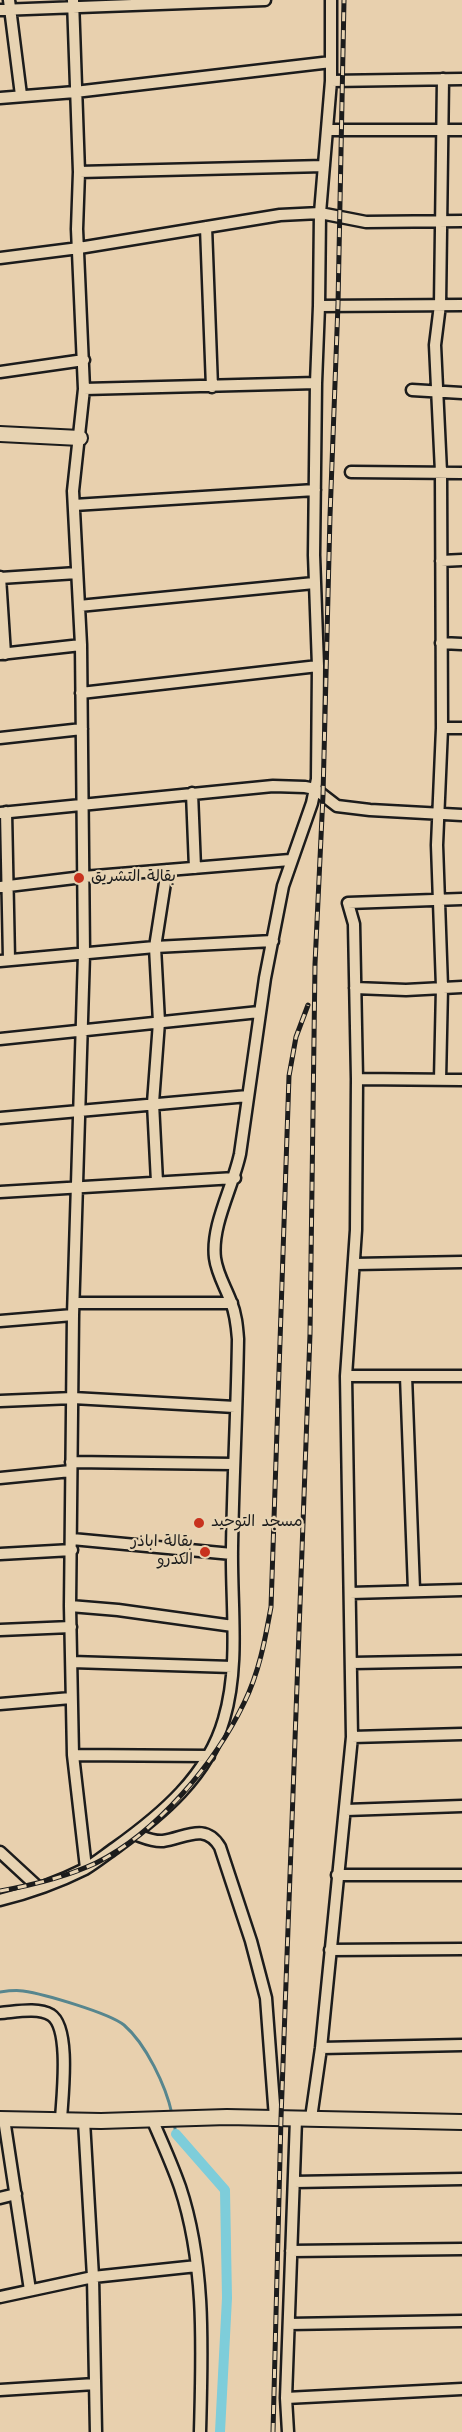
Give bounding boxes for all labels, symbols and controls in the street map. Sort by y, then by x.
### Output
place label: بقالة التشريق [91,868,176,888]
marker: بقالة التشريق [72,871,86,885]
place label: مسجد التوحيد [211,1513,303,1533]
marker: مسجد التوحيد [192,1516,206,1530]
place label: بقالة اباذر الكدرو [131,1533,193,1571]
marker: بقالة اباذر الكدرو [198,1545,212,1559]

